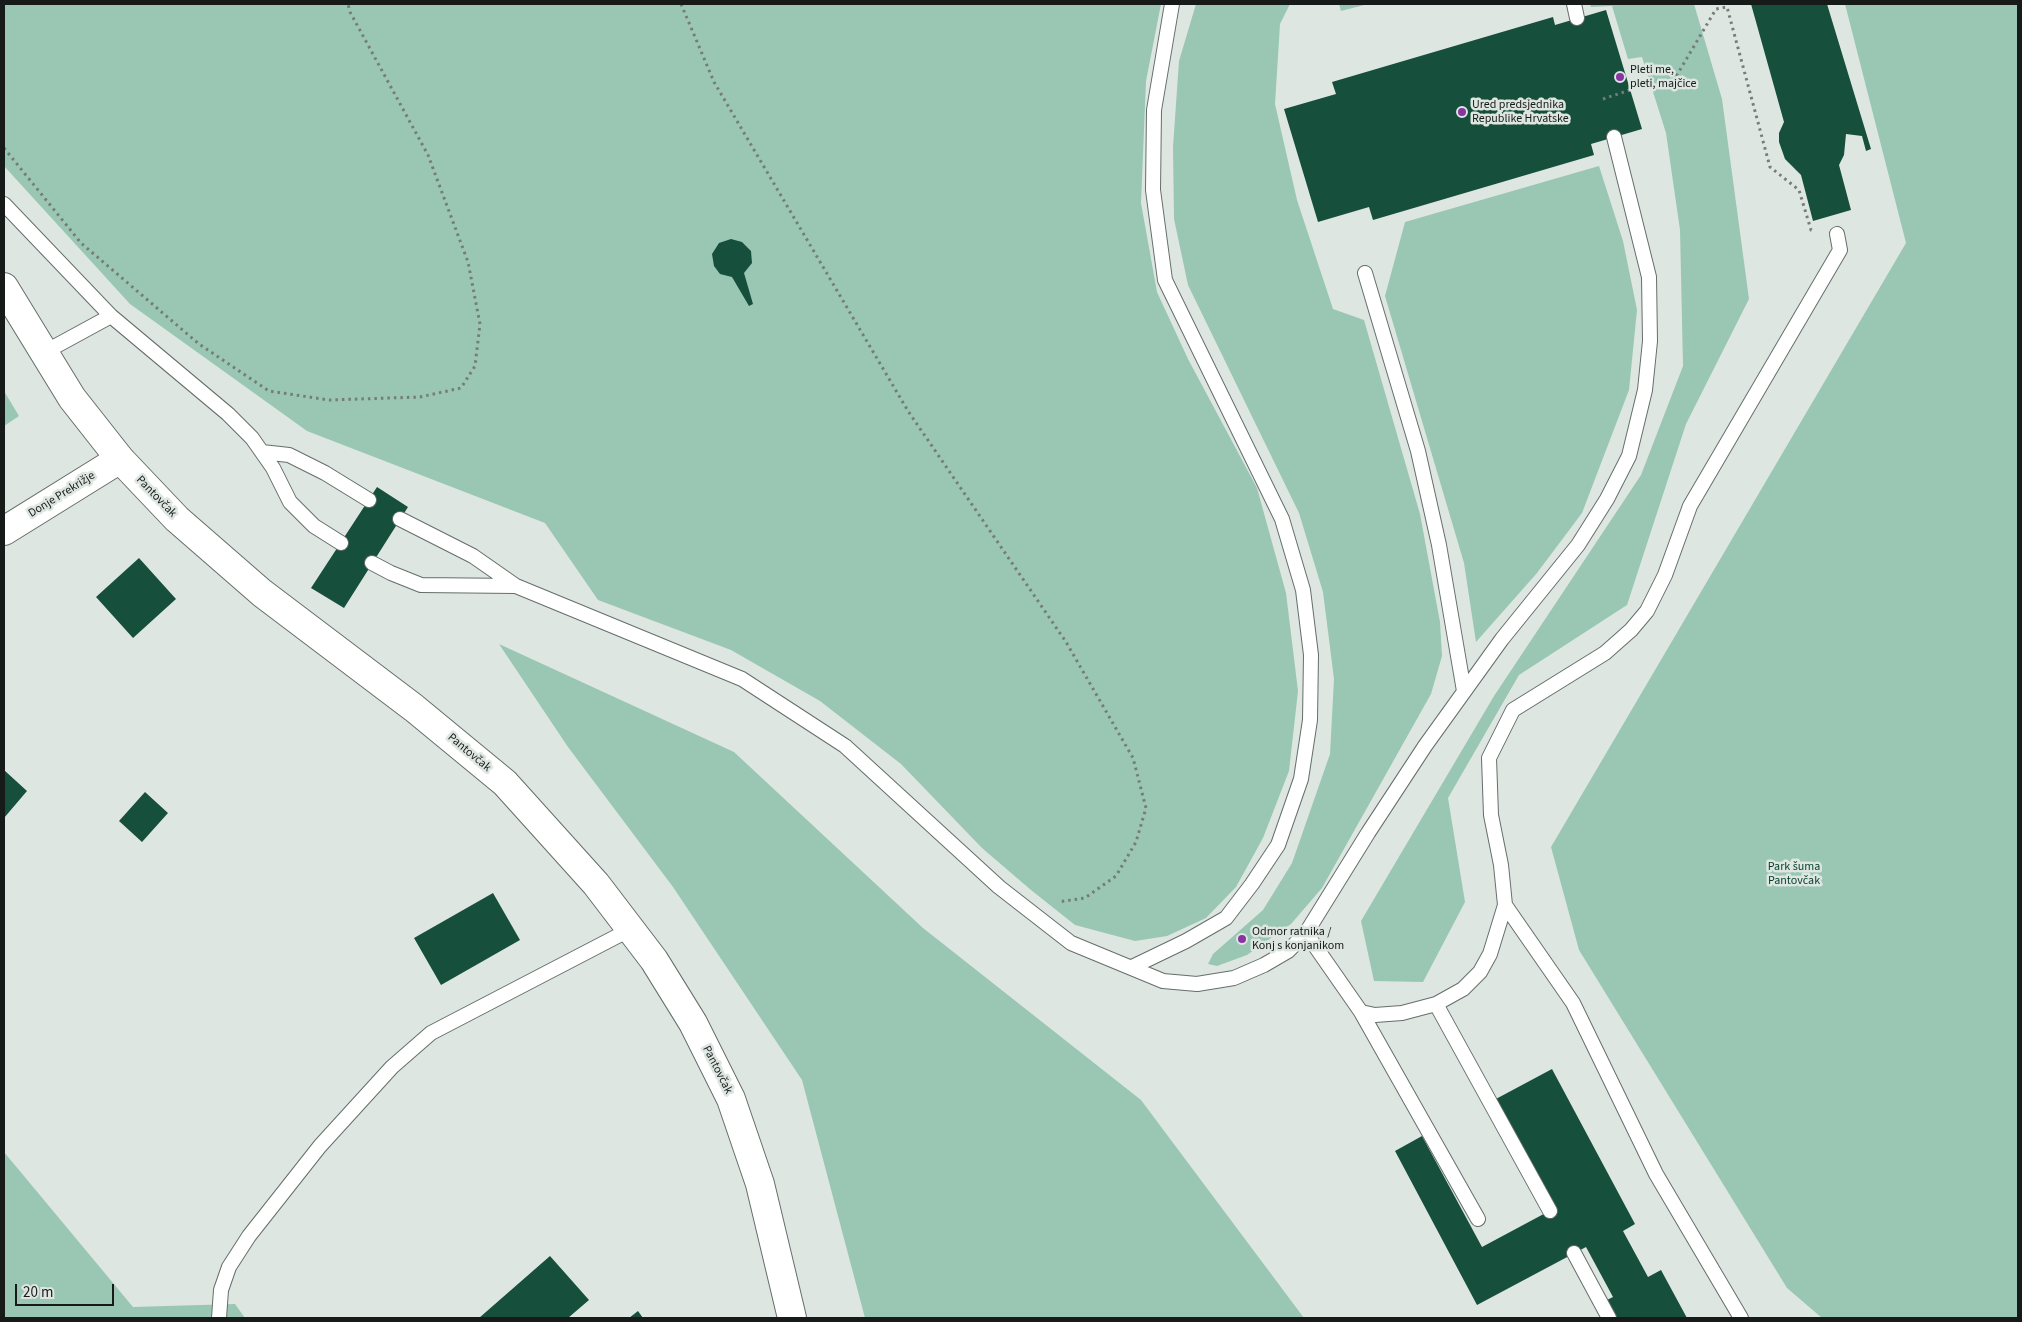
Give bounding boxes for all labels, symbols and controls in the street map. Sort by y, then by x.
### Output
place label: Pleti me, pleti, majčice [1630,63,1697,91]
marker: Pleti me, pleti, majčice [1614,71,1626,83]
place label: Ured predsjednika Republike Hrvatske [1472,98,1569,126]
marker: Ured predsjednika Republike Hrvatske [1456,106,1468,118]
street label: Donje Prekrižje [26,469,98,521]
street label: Pantovčak [133,473,179,521]
street label: Pantovčak [444,731,494,775]
park label: Park šuma Pantovčak [1768,860,1820,888]
place label: Odmor ratnika / Konj s konjanikom [1252,925,1344,953]
marker: Odmor ratnika / Konj s konjanikom [1236,933,1248,945]
street label: Pantovčak [699,1044,735,1096]
scale bar [18,1274,116,1306]
text: 20 m [23,1282,53,1303]

